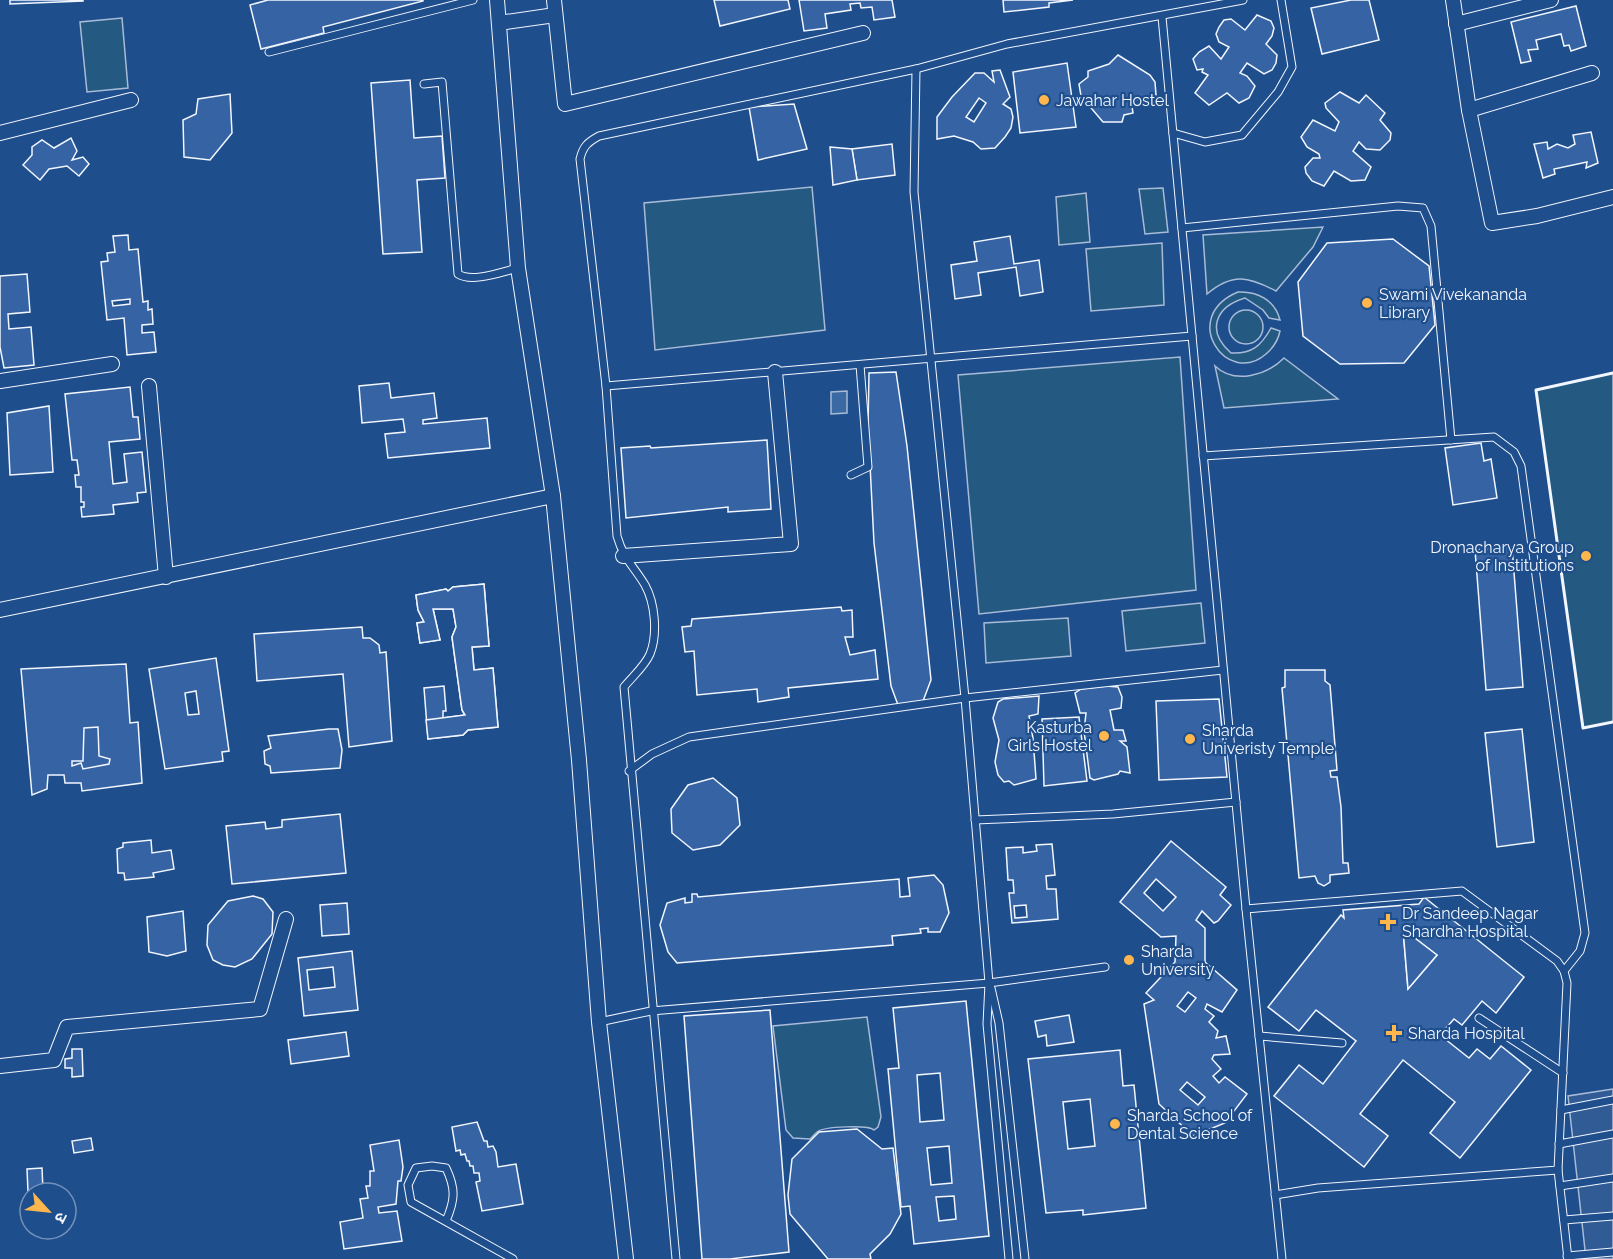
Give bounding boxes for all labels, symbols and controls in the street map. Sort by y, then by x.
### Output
place label: Jawahar Hostel [1056,91,1169,110]
marker: Jawahar Hostel [1037,93,1051,107]
place label: Swami Vivekananda Library [1379,285,1527,322]
marker: Swami Vivekananda Library [1360,296,1374,310]
place label: Dronacharya Group of Institutions [1430,538,1574,575]
marker: Dronacharya Group of Institutions [1579,549,1593,563]
place label: Kasturba Girls Hostel [1007,718,1093,755]
place label: Sharda Univeristy Temple [1202,721,1334,758]
marker: Kasturba Girls Hostel [1097,729,1111,743]
marker: Sharda Univeristy Temple [1183,732,1197,746]
place label: Dr Sandeep Nagar Shardha Hospital [1402,904,1539,941]
marker: Dr Sandeep Nagar Shardha Hospital [1379,913,1397,931]
place label: Sharda University [1141,942,1215,979]
marker: Sharda University [1122,953,1136,967]
marker: Sharda Hospital [1385,1024,1403,1042]
place label: Sharda Hospital [1408,1024,1525,1043]
place label: Sharda School of Dental Science [1127,1106,1253,1143]
marker: Sharda School of Dental Science [1108,1117,1122,1131]
north arrow [18,1181,78,1241]
text: उ [50,1209,72,1227]

